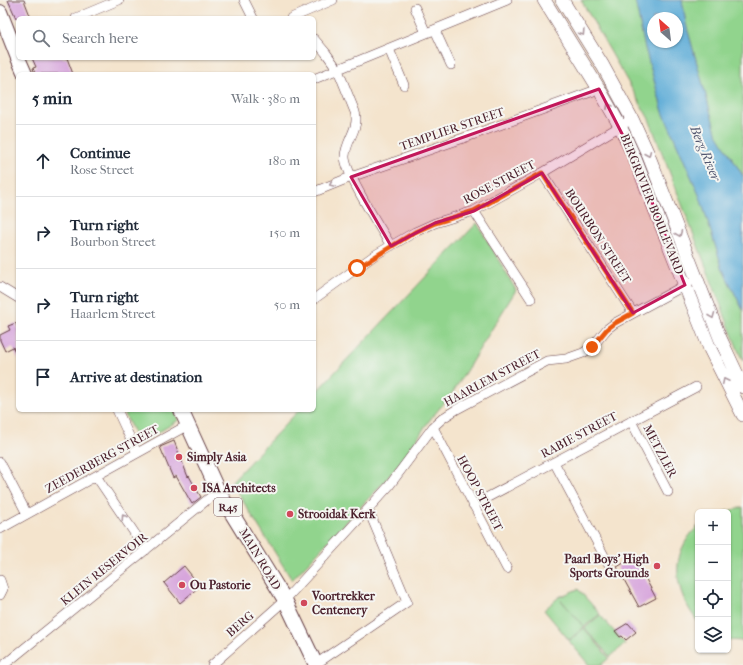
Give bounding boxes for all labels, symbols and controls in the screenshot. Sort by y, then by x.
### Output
north arrow [647,12,683,48]
search box [16,16,316,60]
icon: search [30,27,52,49]
text: Search here [62,29,138,47]
one-way arrow [578,29,585,36]
text: 5 min [32,88,72,108]
text: Walk · 380 m [231,91,300,106]
one-way arrow [606,103,613,111]
street label: TEMPLIER STREET [398,104,507,153]
water label: Berg River [687,122,724,184]
street label: BERGRIVIER BOULEVARD [617,132,687,276]
text: Continue [70,144,130,162]
icon: ahead [32,150,54,172]
one-way arrow [643,151,651,158]
text: 180 m [268,153,300,168]
street label: ROSE STREET [461,157,538,207]
text: Rose Street [70,162,134,177]
one-way arrow [329,179,336,187]
street label: BOURBON STREET [562,186,634,287]
text: Turn right [70,216,139,234]
icon: right [32,222,54,244]
text: 150 m [269,225,300,240]
one-way arrow [675,230,683,237]
text: Bourbon Street [70,234,156,249]
route start [348,259,366,277]
text: Turn right [70,288,139,306]
icon: right [32,294,54,316]
text: 50 m [274,297,300,312]
text: Haarlem Street [70,306,156,321]
one-way arrow [707,312,715,319]
route end [583,338,601,356]
street label: HAARLEM STREET [441,346,544,409]
icon: arrive [32,366,54,388]
text: Arrive at destination [70,368,202,386]
one-way arrow [722,377,730,385]
street label: RABIE STREET [538,409,620,461]
street label: ZEEDERBERG STREET [43,421,162,496]
street label: METZLER [640,422,680,481]
place label: Simply Asia [187,450,247,465]
marker: Simply Asia [174,452,184,462]
street label: HOOP STREET [454,453,506,534]
place label: ISA Architects [202,481,276,495]
marker: ISA Architects [189,483,199,493]
road number: R45 [214,498,242,516]
place label: Strooidak Kerk [298,507,376,521]
marker: Strooidak Kerk [285,509,295,519]
map controls [695,509,731,653]
button: + [695,509,731,545]
one-way arrow [122,515,129,522]
street label: MAIN ROAD [236,526,284,592]
street label: KLEIN RESERVOIR [58,529,151,608]
button: − [695,545,731,581]
place label: Paarl Boys' High Sports Grounds [564,552,650,581]
marker: Paarl Boys' High Sports Grounds [652,561,662,571]
place label: Ou Pastorie [190,578,251,592]
marker: Ou Pastorie [177,580,187,590]
button: locate [695,581,731,617]
place label: Voortrekker Centenery [311,589,376,618]
marker: Voortrekker Centenery [299,598,309,608]
street label: BERG [223,608,257,640]
button: layers [695,617,731,653]

